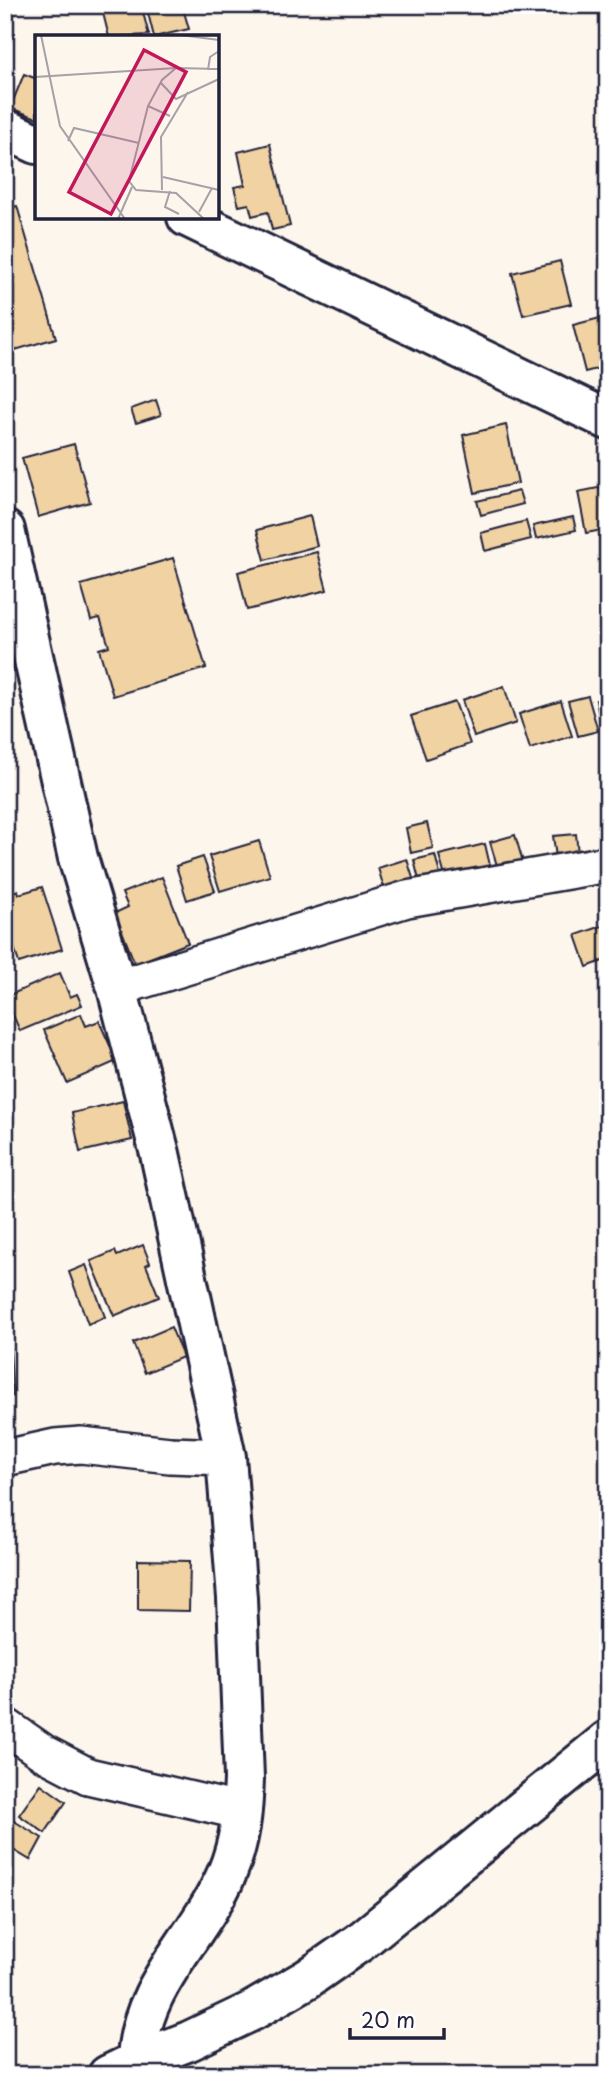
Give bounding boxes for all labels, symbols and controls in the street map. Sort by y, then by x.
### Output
inset map [35,35,219,219]
scale bar [350,1996,445,2040]
text: 20 m [361,2003,415,2035]

